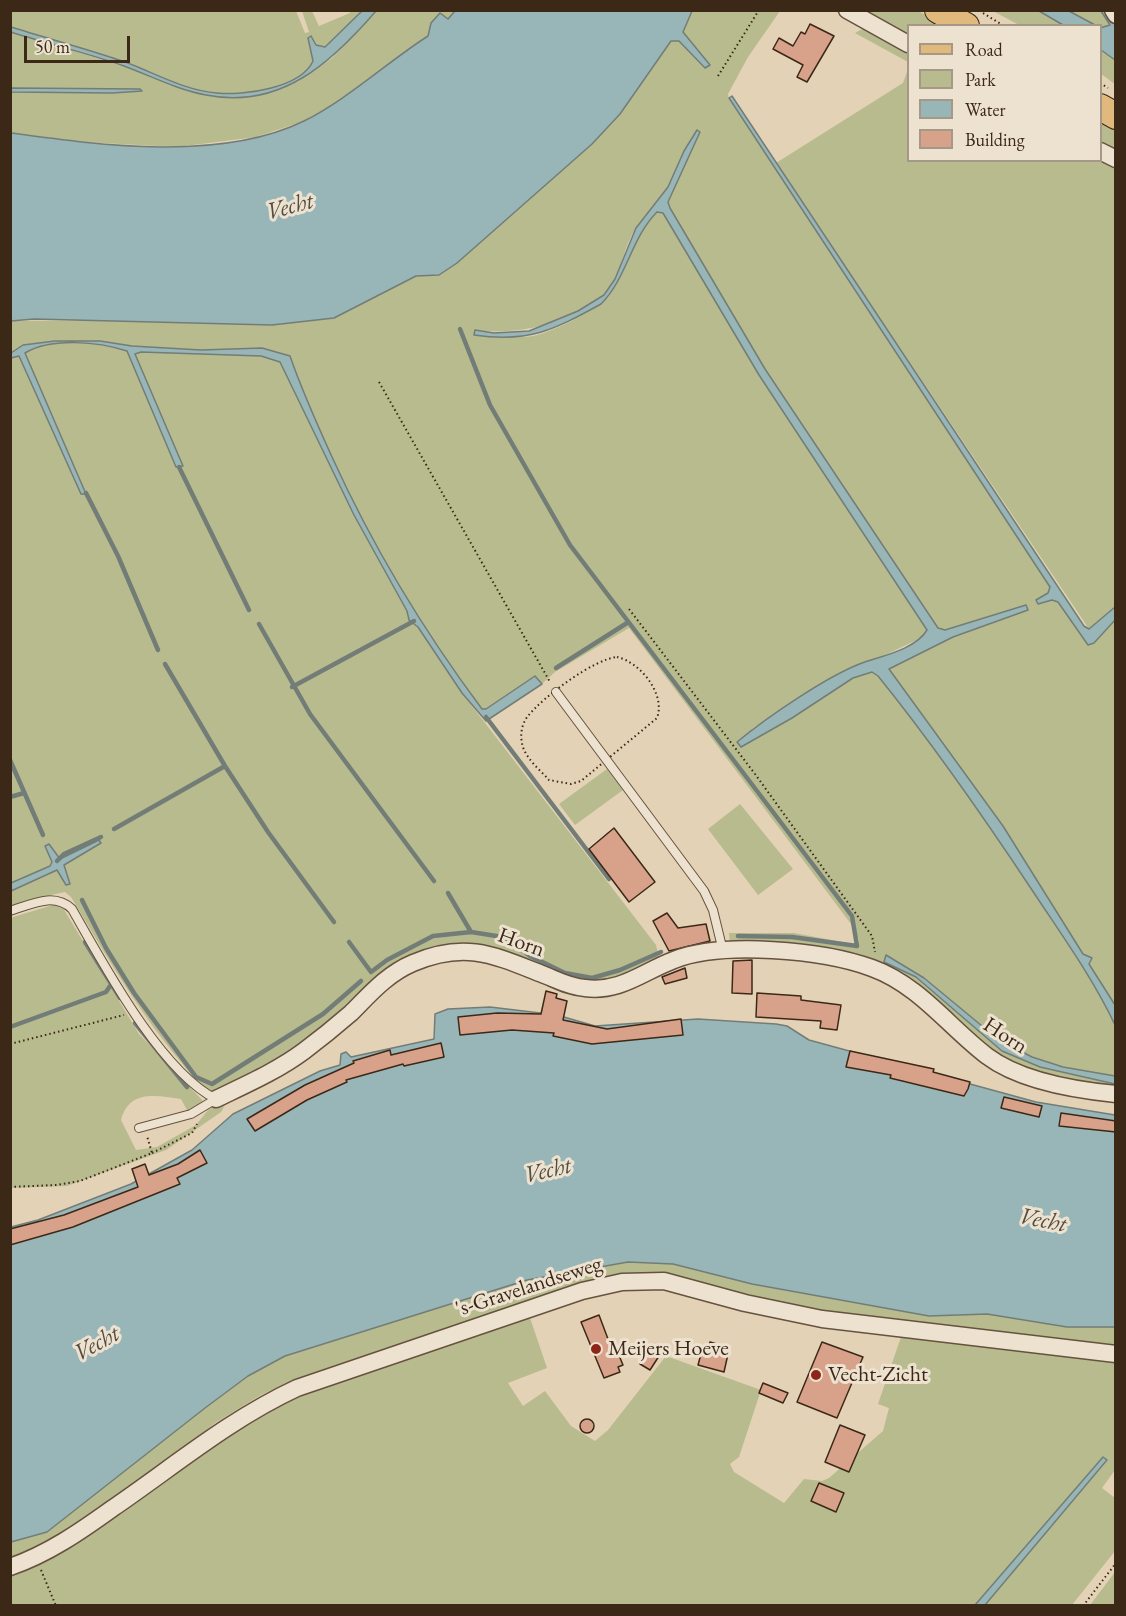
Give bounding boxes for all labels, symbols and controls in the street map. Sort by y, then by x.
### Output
scale bar [27,24,134,62]
legend [907,24,1102,162]
text: 50 m [35,35,70,58]
text: Road [965,38,1003,61]
text: Park [965,68,996,91]
text: Water [965,98,1006,121]
text: Building [965,128,1025,151]
water label: Vecht [263,187,317,227]
street label: Horn [494,922,548,964]
street label: Horn [978,1012,1032,1060]
water label: Vecht [522,1152,574,1190]
water label: Vecht [1017,1202,1069,1240]
street label: 's-Gravelandseweg [453,1251,605,1323]
water label: Vecht [69,1320,125,1368]
place label: Meijers Hoeve [608,1336,729,1362]
marker: Meijers Hoeve [589,1342,603,1356]
place label: Vecht-Zicht [828,1362,928,1388]
marker: Vecht-Zicht [809,1368,823,1382]

